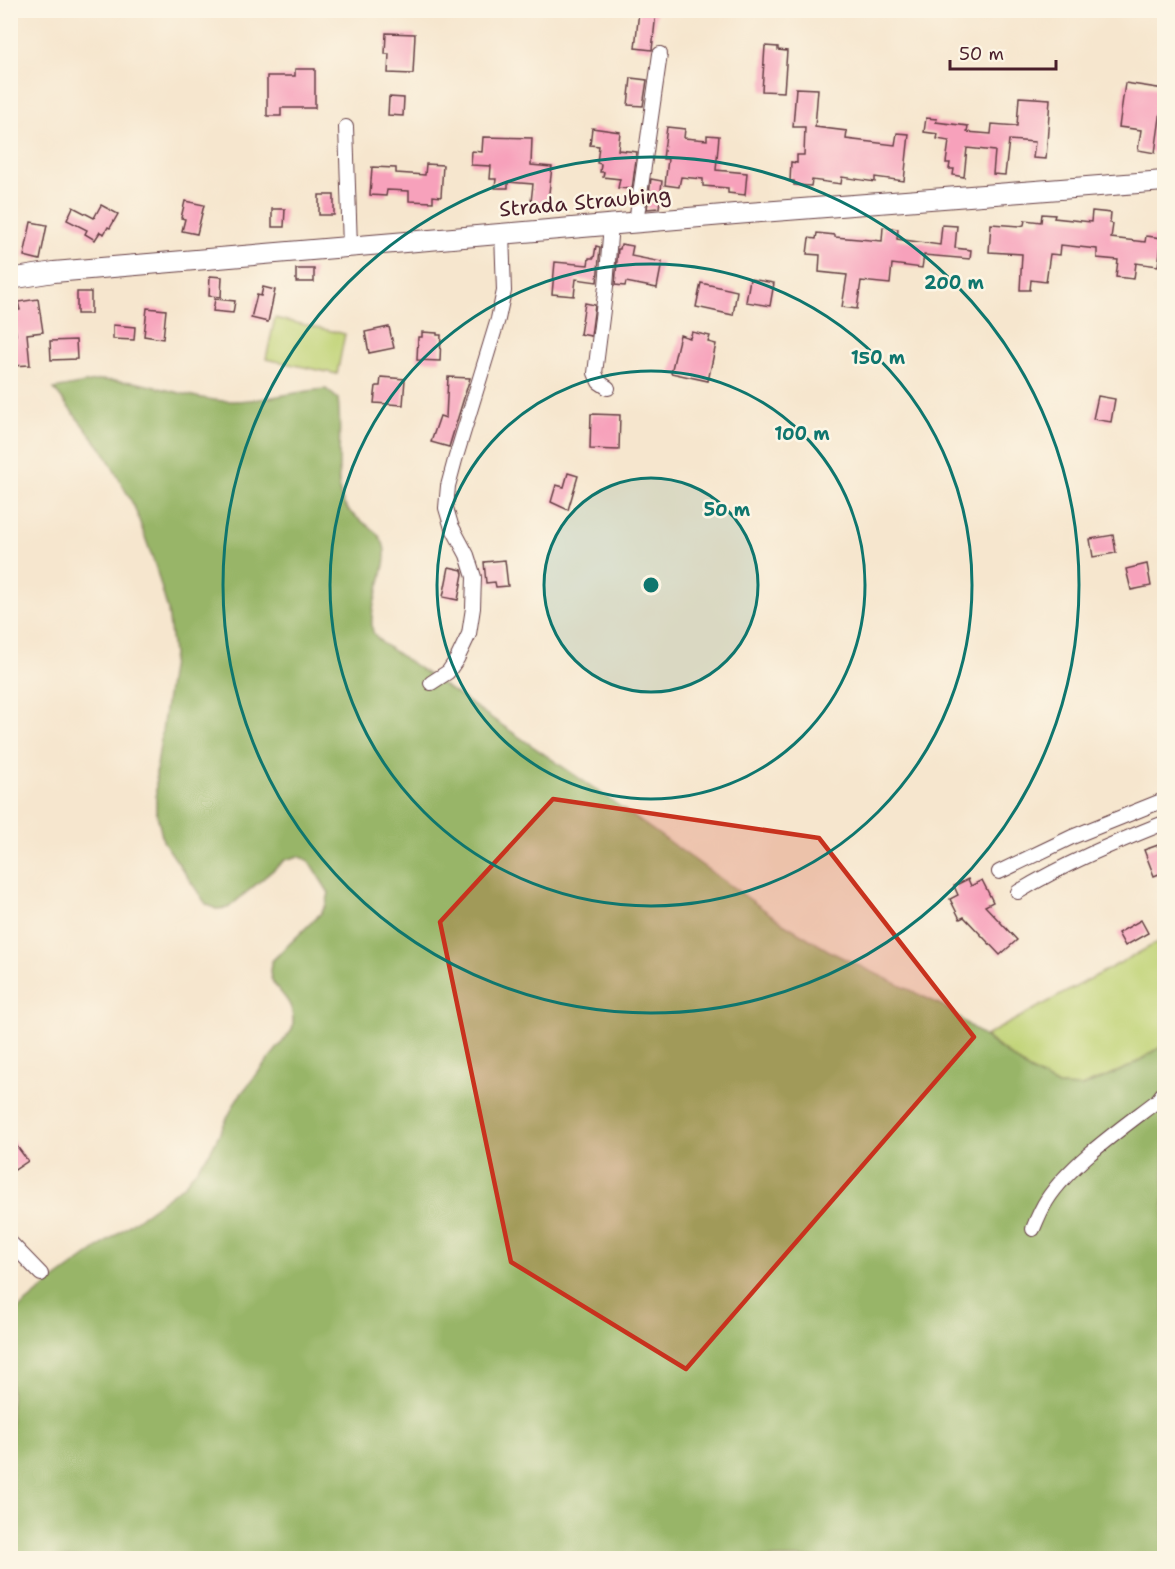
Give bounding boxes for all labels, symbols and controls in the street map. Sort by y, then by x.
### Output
scale bar [950,33,1056,71]
text: 50 m [959,42,1004,66]
street label: Strada Straubing [498,181,672,223]
text: 200 m [924,271,985,295]
text: 150 m [851,346,906,370]
text: 100 m [774,422,830,446]
text: 50 m [704,498,751,522]
centre of rings [641,575,661,595]

